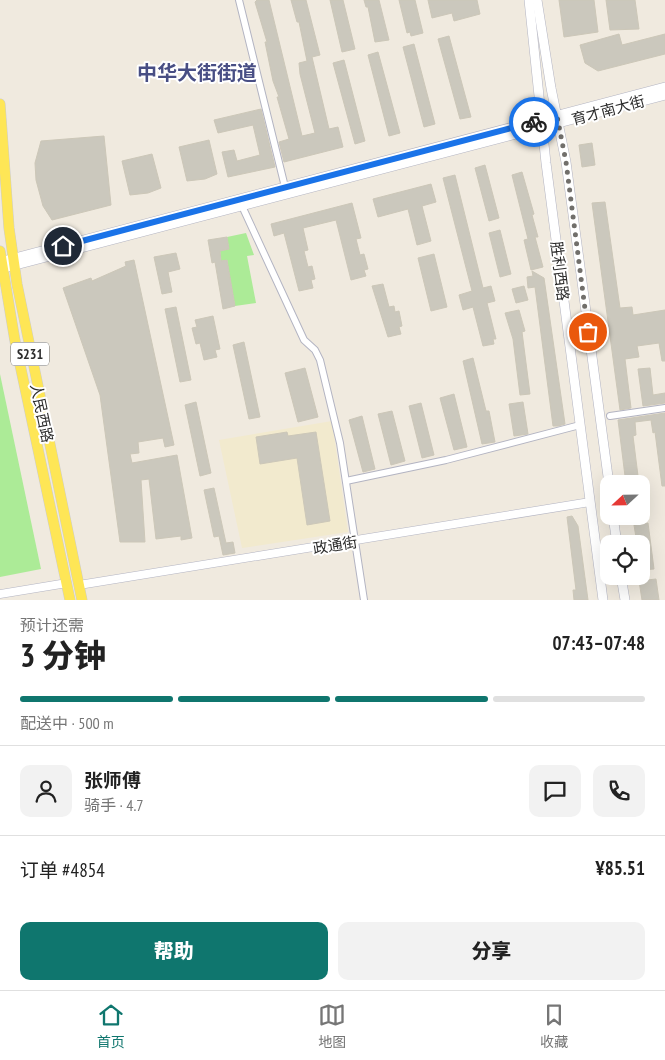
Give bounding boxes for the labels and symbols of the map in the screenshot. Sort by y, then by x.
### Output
district label: 中华大街街道 [137,60,257,86]
street label: 育才南大街 [569,91,647,129]
courier [509,97,559,147]
pin [42,225,84,267]
street label: 胜利西路 [547,240,573,302]
pin [567,311,609,353]
road number: S231 [11,342,49,366]
street label: 人民西路 [26,382,58,444]
north arrow [600,475,650,525]
street label: 政通街 [311,532,359,558]

